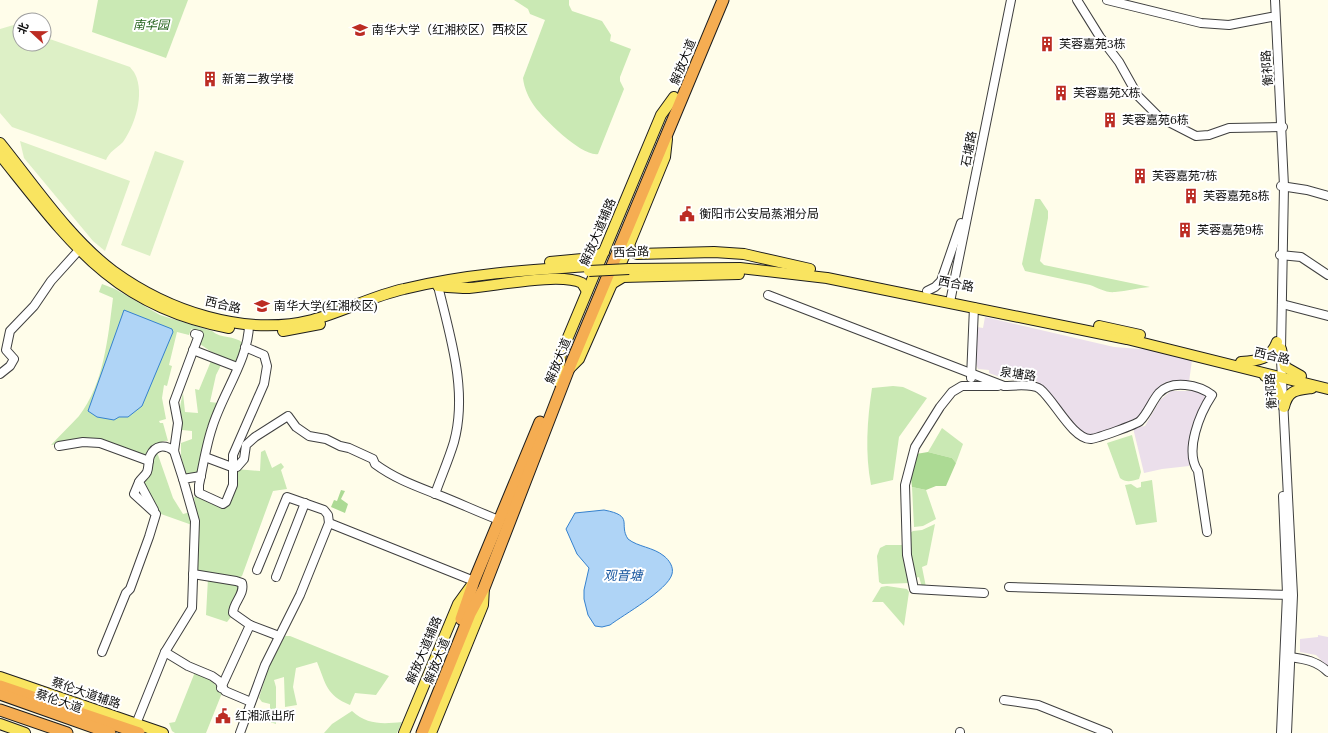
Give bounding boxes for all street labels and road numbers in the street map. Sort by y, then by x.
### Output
street label: 解放大道 [667,37,698,87]
street label: 衡祁路 [1258,50,1275,87]
street label: 石塘路 [958,130,979,168]
street label: 解放大道辅路 [577,196,619,268]
street label: 西合路 [613,243,649,260]
street label: 西合路 [937,273,975,294]
street label: 西合路 [204,293,242,316]
street label: 解放大道 [542,336,573,386]
street label: 西合路 [1253,344,1291,367]
street label: 泉塘路 [999,364,1037,383]
street label: 衡祁路 [1262,373,1279,409]
street label: 解放大道辅路 [403,614,445,686]
street label: 解放大道 [421,636,453,686]
street label: 蔡伦大道辅路 [50,674,122,712]
street label: 蔡伦大道 [34,686,84,716]

